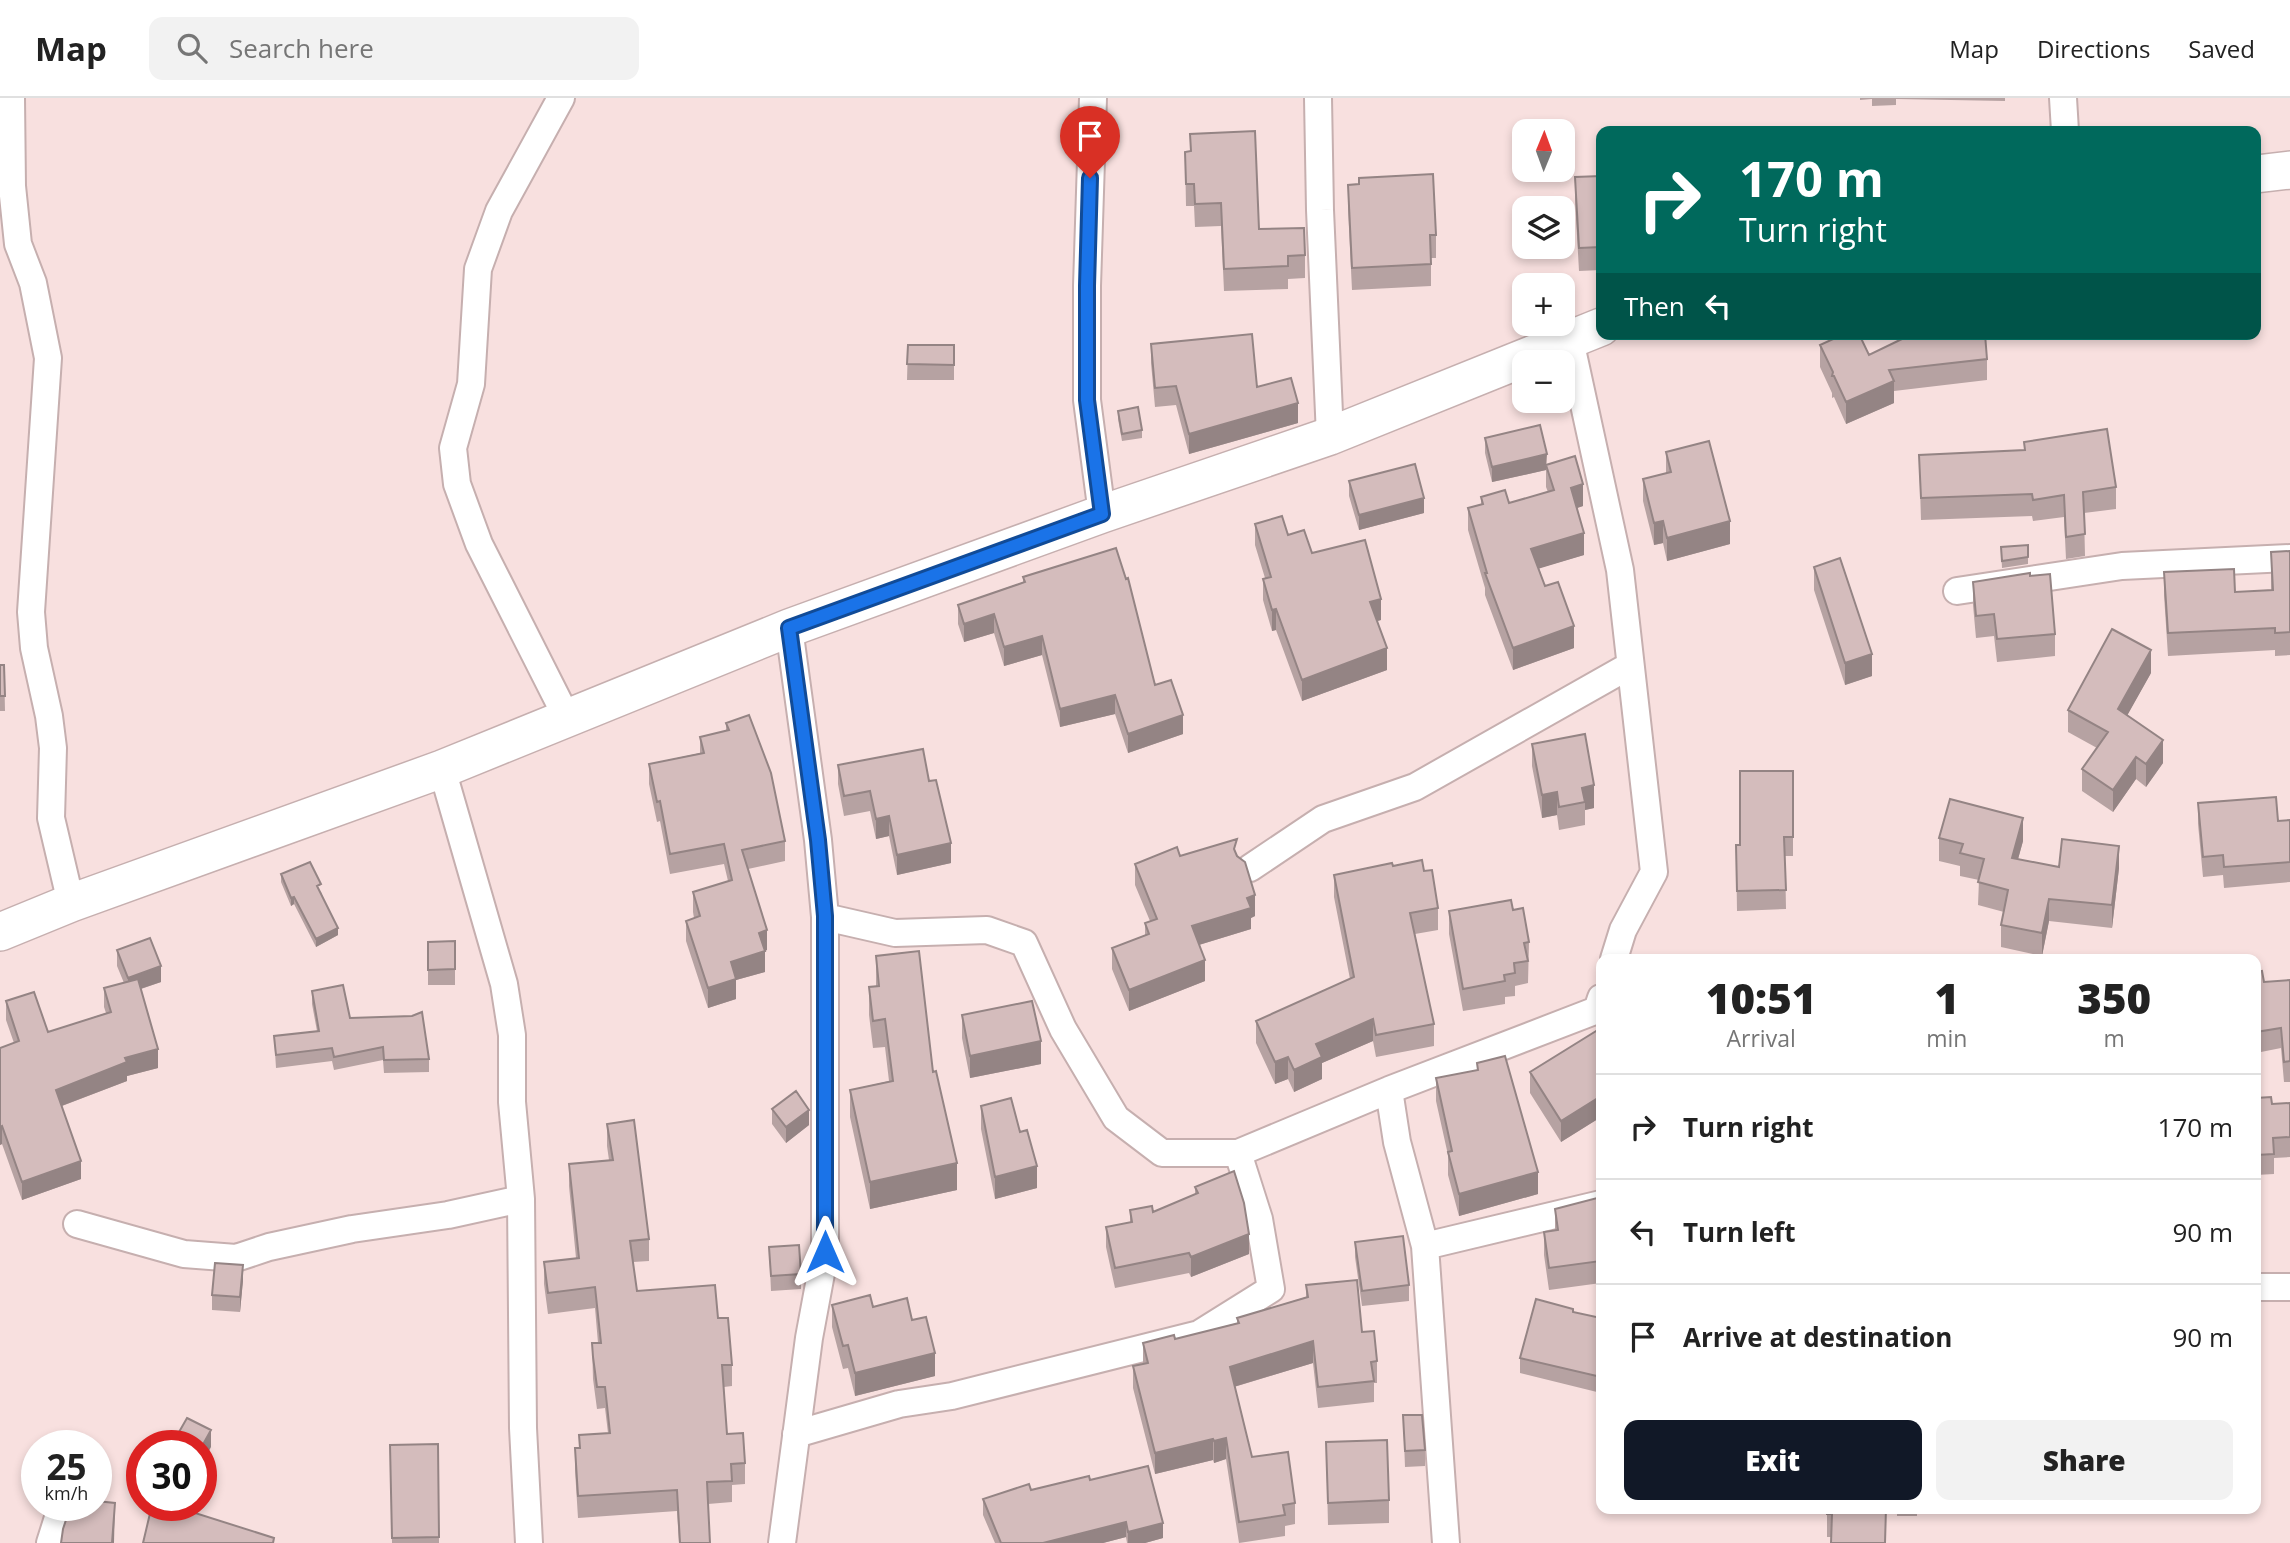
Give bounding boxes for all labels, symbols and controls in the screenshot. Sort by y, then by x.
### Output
search box [149,17,639,80]
text: Map [35,26,107,71]
icon: search [173,29,211,67]
text: Search here [229,30,374,66]
text: Map [1949,32,1999,65]
text: Directions [2037,32,2150,65]
text: Saved [2188,32,2255,65]
pin [1060,106,1120,178]
icon: arrive [1071,117,1109,155]
north arrow [1512,119,1575,182]
map controls [1512,119,1575,413]
text: 170 m [1739,145,1884,211]
icon: right [1624,154,1715,245]
button: layers [1512,196,1575,259]
text: Turn right [1739,208,1887,251]
button: + [1512,273,1575,336]
icon: left [1699,287,1737,325]
text: Then [1624,288,1685,324]
button: − [1512,350,1575,413]
text: 10:51 [1706,969,1816,1026]
text: 1 [1935,969,1959,1026]
text: 350 [2077,969,2151,1026]
text: Arrival [1727,1022,1796,1054]
text: min [1926,1022,1967,1054]
text: m [2104,1022,2125,1054]
icon: right [1624,1108,1662,1146]
text: Turn right [1683,1109,1814,1145]
text: 170 m [2158,1109,2233,1145]
icon: left [1624,1213,1662,1251]
text: Turn left [1683,1214,1795,1250]
text: 90 m [2172,1214,2233,1250]
position arrow [788,1215,862,1289]
icon: arrive [1624,1318,1662,1356]
text: Arrive at destination [1683,1319,1952,1355]
text: 90 m [2172,1319,2233,1355]
button: Exit [1624,1420,1922,1500]
button: Share [1936,1420,2233,1500]
speed limit sign: 30 [126,1430,217,1521]
text: 25 [46,1443,87,1490]
text: km/h [45,1481,88,1505]

